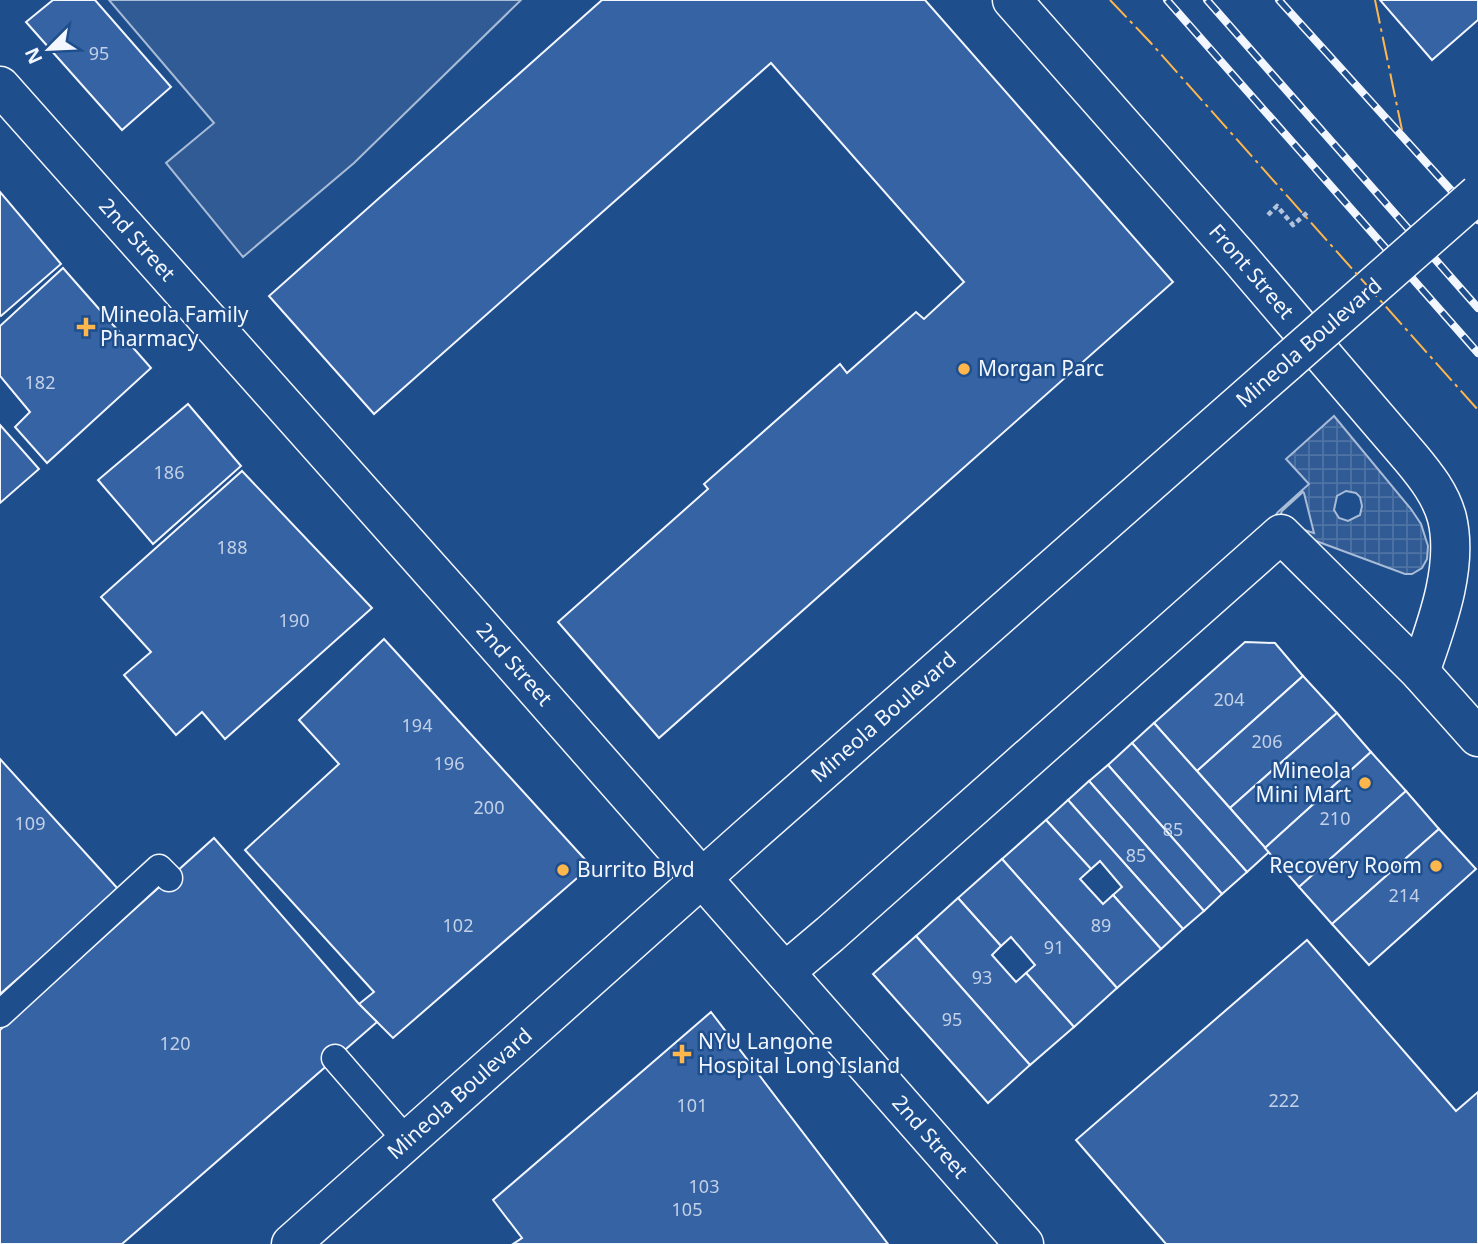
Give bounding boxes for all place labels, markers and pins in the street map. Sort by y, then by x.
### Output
place label: Mineola Family Pharmacy [100,300,249,352]
marker: Mineola Family Pharmacy [78,319,94,335]
place label: Morgan Parc [978,354,1104,382]
marker: Morgan Parc [956,361,972,377]
place label: Mineola Mini Mart [1256,756,1351,808]
marker: Mineola Mini Mart [1357,775,1373,791]
place label: Recovery Room [1269,851,1422,879]
place label: Burrito Blvd [577,855,695,883]
marker: Recovery Room [1428,858,1444,874]
marker: Burrito Blvd [555,862,571,878]
place label: NYU Langone Hospital Long Island [698,1027,900,1079]
marker: NYU Langone Hospital Long Island [672,1044,692,1064]

